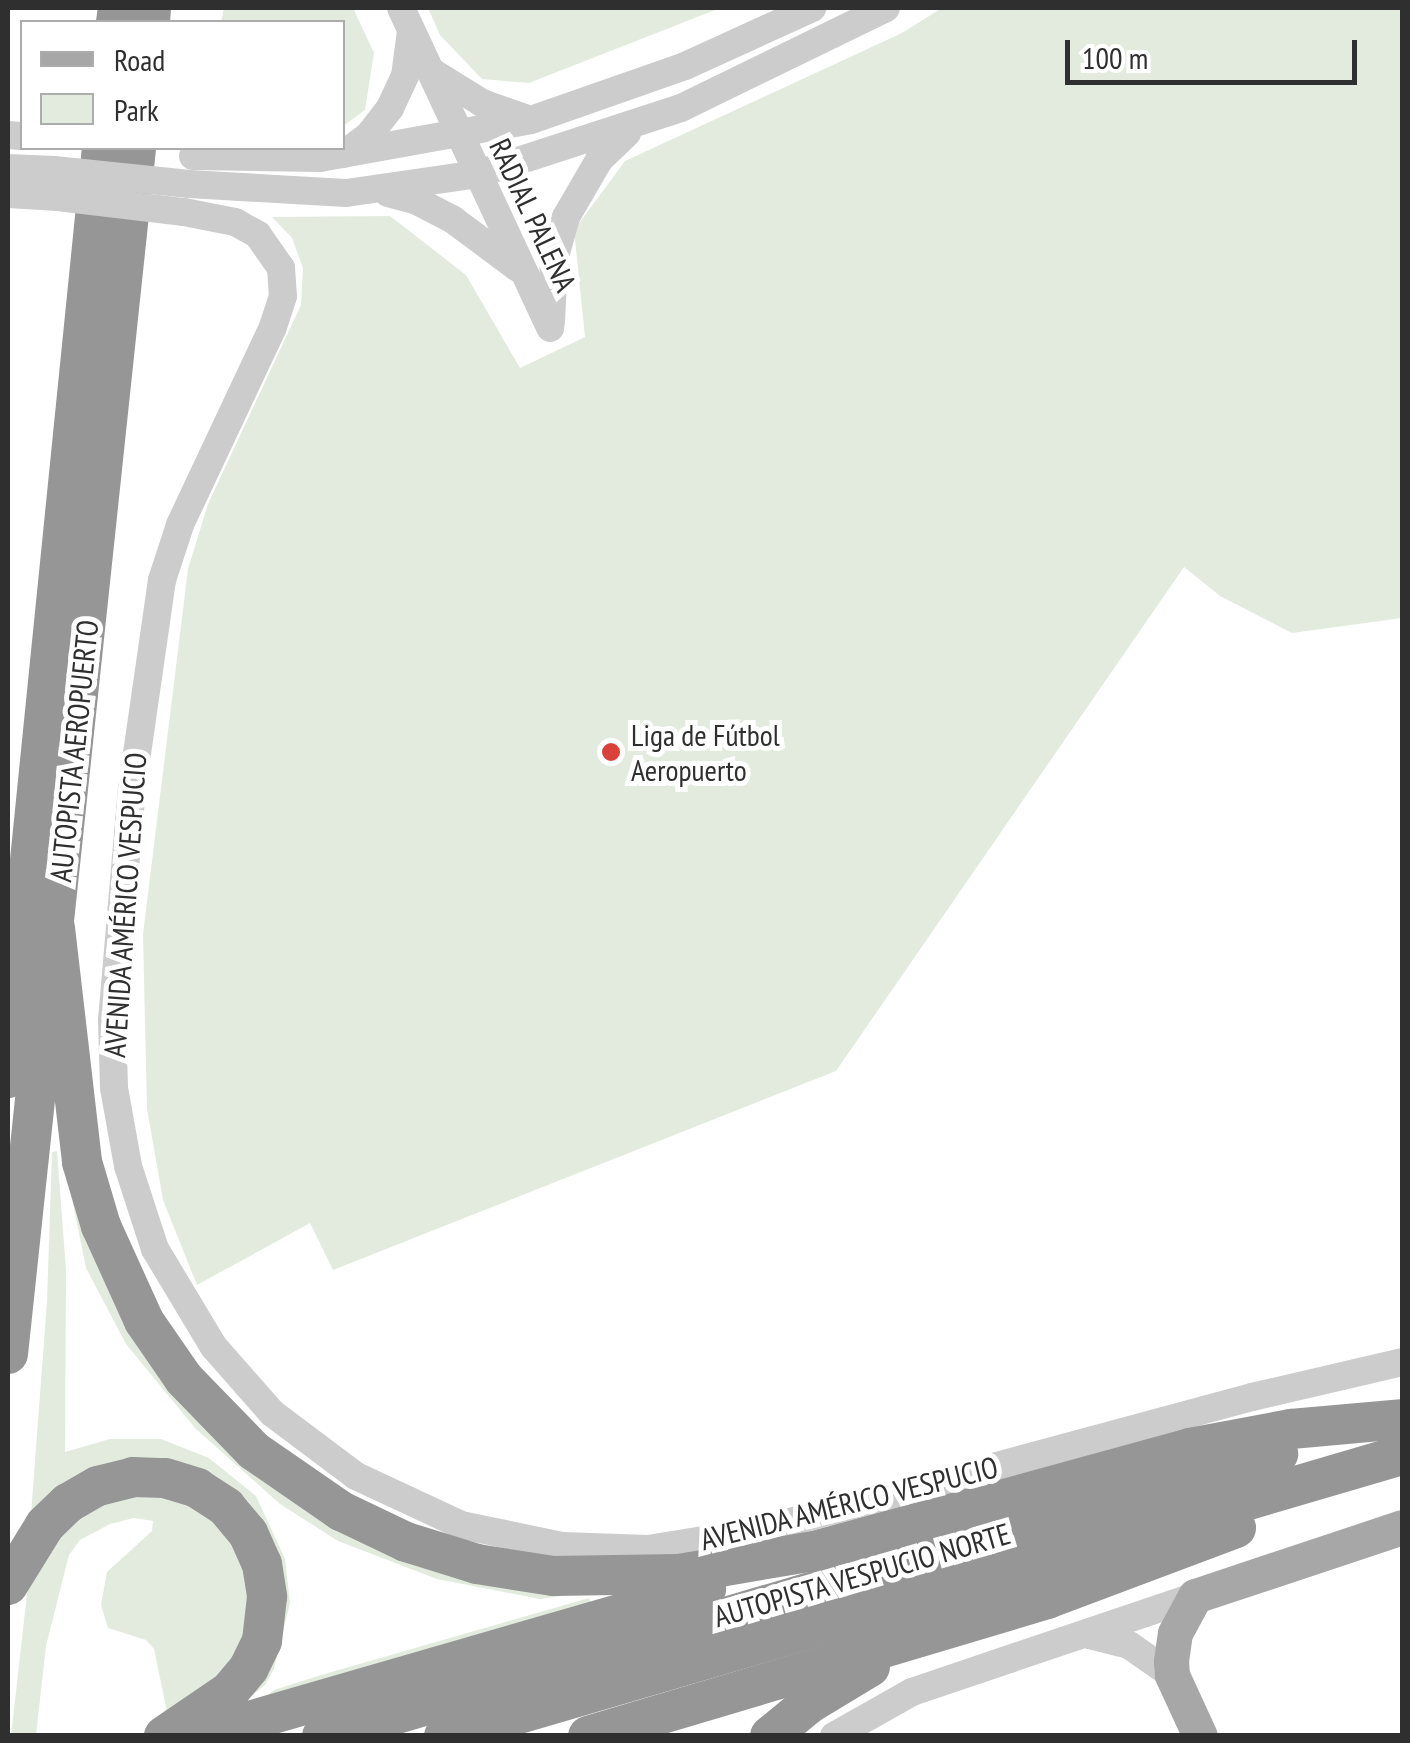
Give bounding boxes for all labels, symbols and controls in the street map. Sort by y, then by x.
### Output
legend [20,20,345,150]
scale bar [1070,20,1362,82]
text: 100 m [1082,38,1148,77]
text: Road [114,40,165,79]
text: Park [114,90,159,129]
street label: RADIAL PALENA [482,132,584,298]
street label: AUTOPISTA AEROPUERTO [42,617,106,885]
place label: Liga de Fútbol Aeropuerto [631,717,780,788]
marker: Liga de Fútbol Aeropuerto [600,741,622,763]
street label: AVENIDA AMÉRICO VESPUCIO [96,750,154,1060]
street label: AVENIDA AMÉRICO VESPUCIO [695,1448,1003,1558]
street label: AUTOPISTA VESPUCIO NORTE [709,1515,1015,1635]

